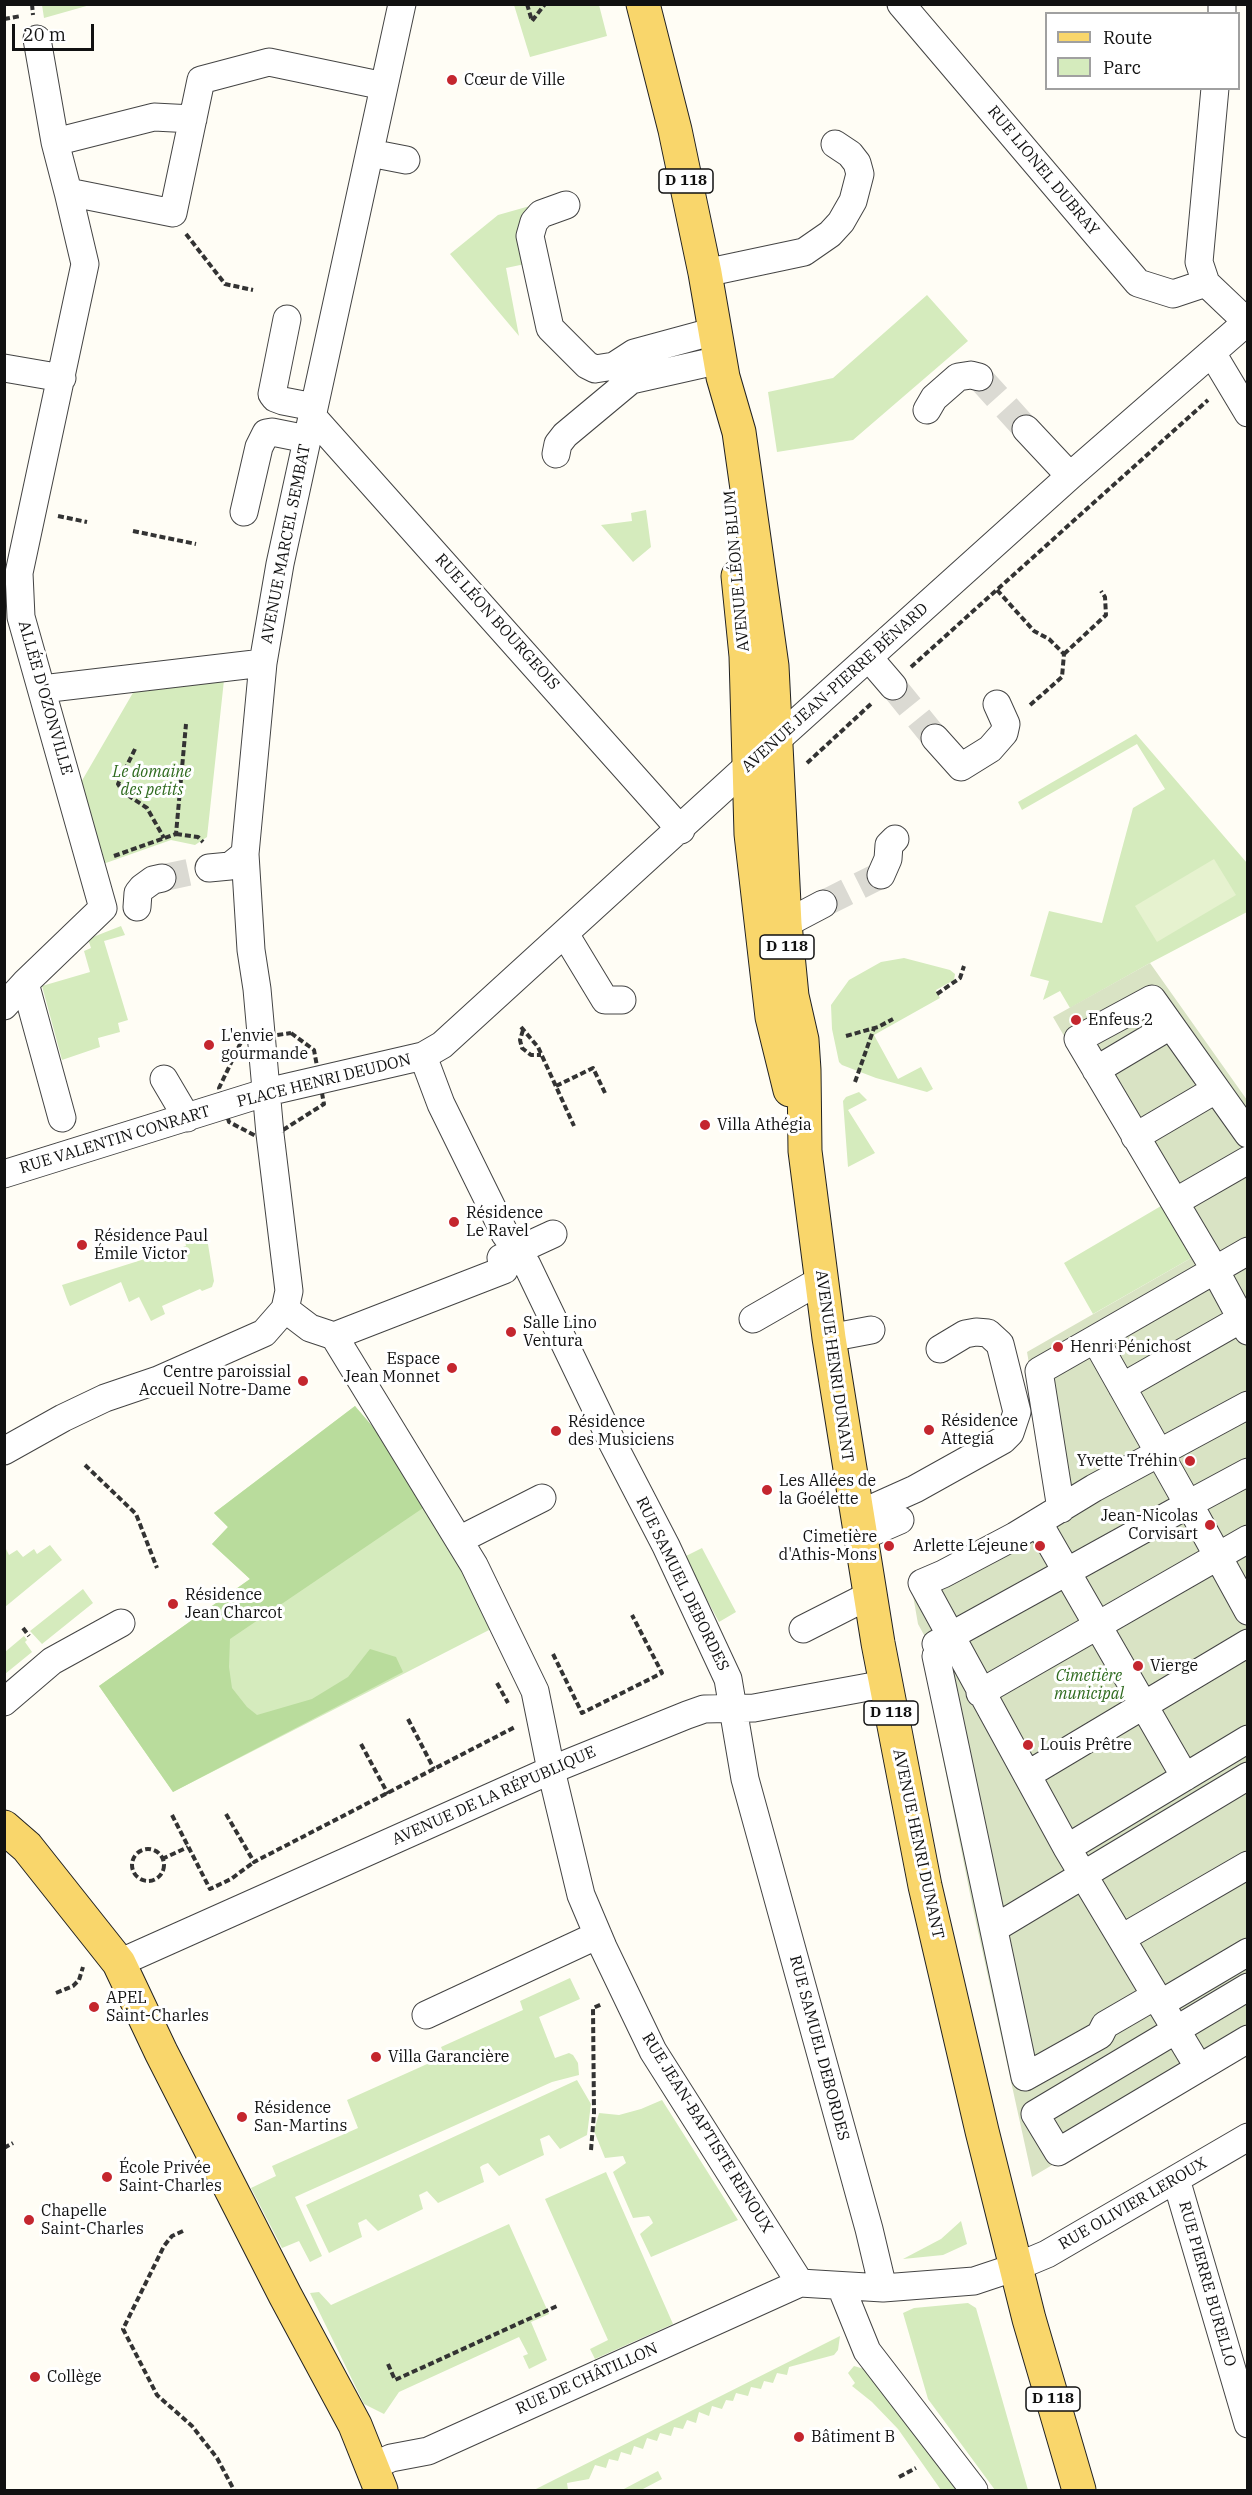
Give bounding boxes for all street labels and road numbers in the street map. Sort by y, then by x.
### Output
street label: RUE LIONEL DUBRAY [983,102,1103,240]
road number: D 118 [659,169,713,193]
street label: AVENUE MARCEL SEMBAT [257,442,315,646]
street label: AVENUE LÉON BLUM [720,490,754,652]
street label: RUE LÉON BOURGEOIS [431,550,563,694]
street label: AVENUE JEAN-PIERRE BÉNARD [738,599,932,777]
street label: ALLÉE D'OZONVILLE [14,619,76,777]
road number: D 118 [760,935,814,959]
street label: PLACE HENRI DEUDON [235,1050,413,1112]
street label: RUE VALENTIN CONRART [17,1102,213,1178]
street label: AVENUE HENRI DUNANT [811,1269,857,1463]
street label: RUE SAMUEL DEBORDES [631,1494,733,1674]
road number: D 118 [864,1701,918,1725]
street label: AVENUE DE LA RÉPUBLIQUE [389,1742,599,1850]
street label: AVENUE HENRI DUNANT [888,1747,948,1941]
street label: RUE SAMUEL DEBORDES [785,1953,853,2143]
street label: RUE JEAN-BAPTISTE RENOUX [637,2030,777,2236]
street label: RUE OLIVIER LEROUX [1055,2154,1211,2254]
street label: RUE PIERRE BURELLO [1174,2199,1240,2369]
street label: RUE DE CHÂTILLON [513,2339,661,2419]
road number: D 118 [1026,2387,1080,2411]

